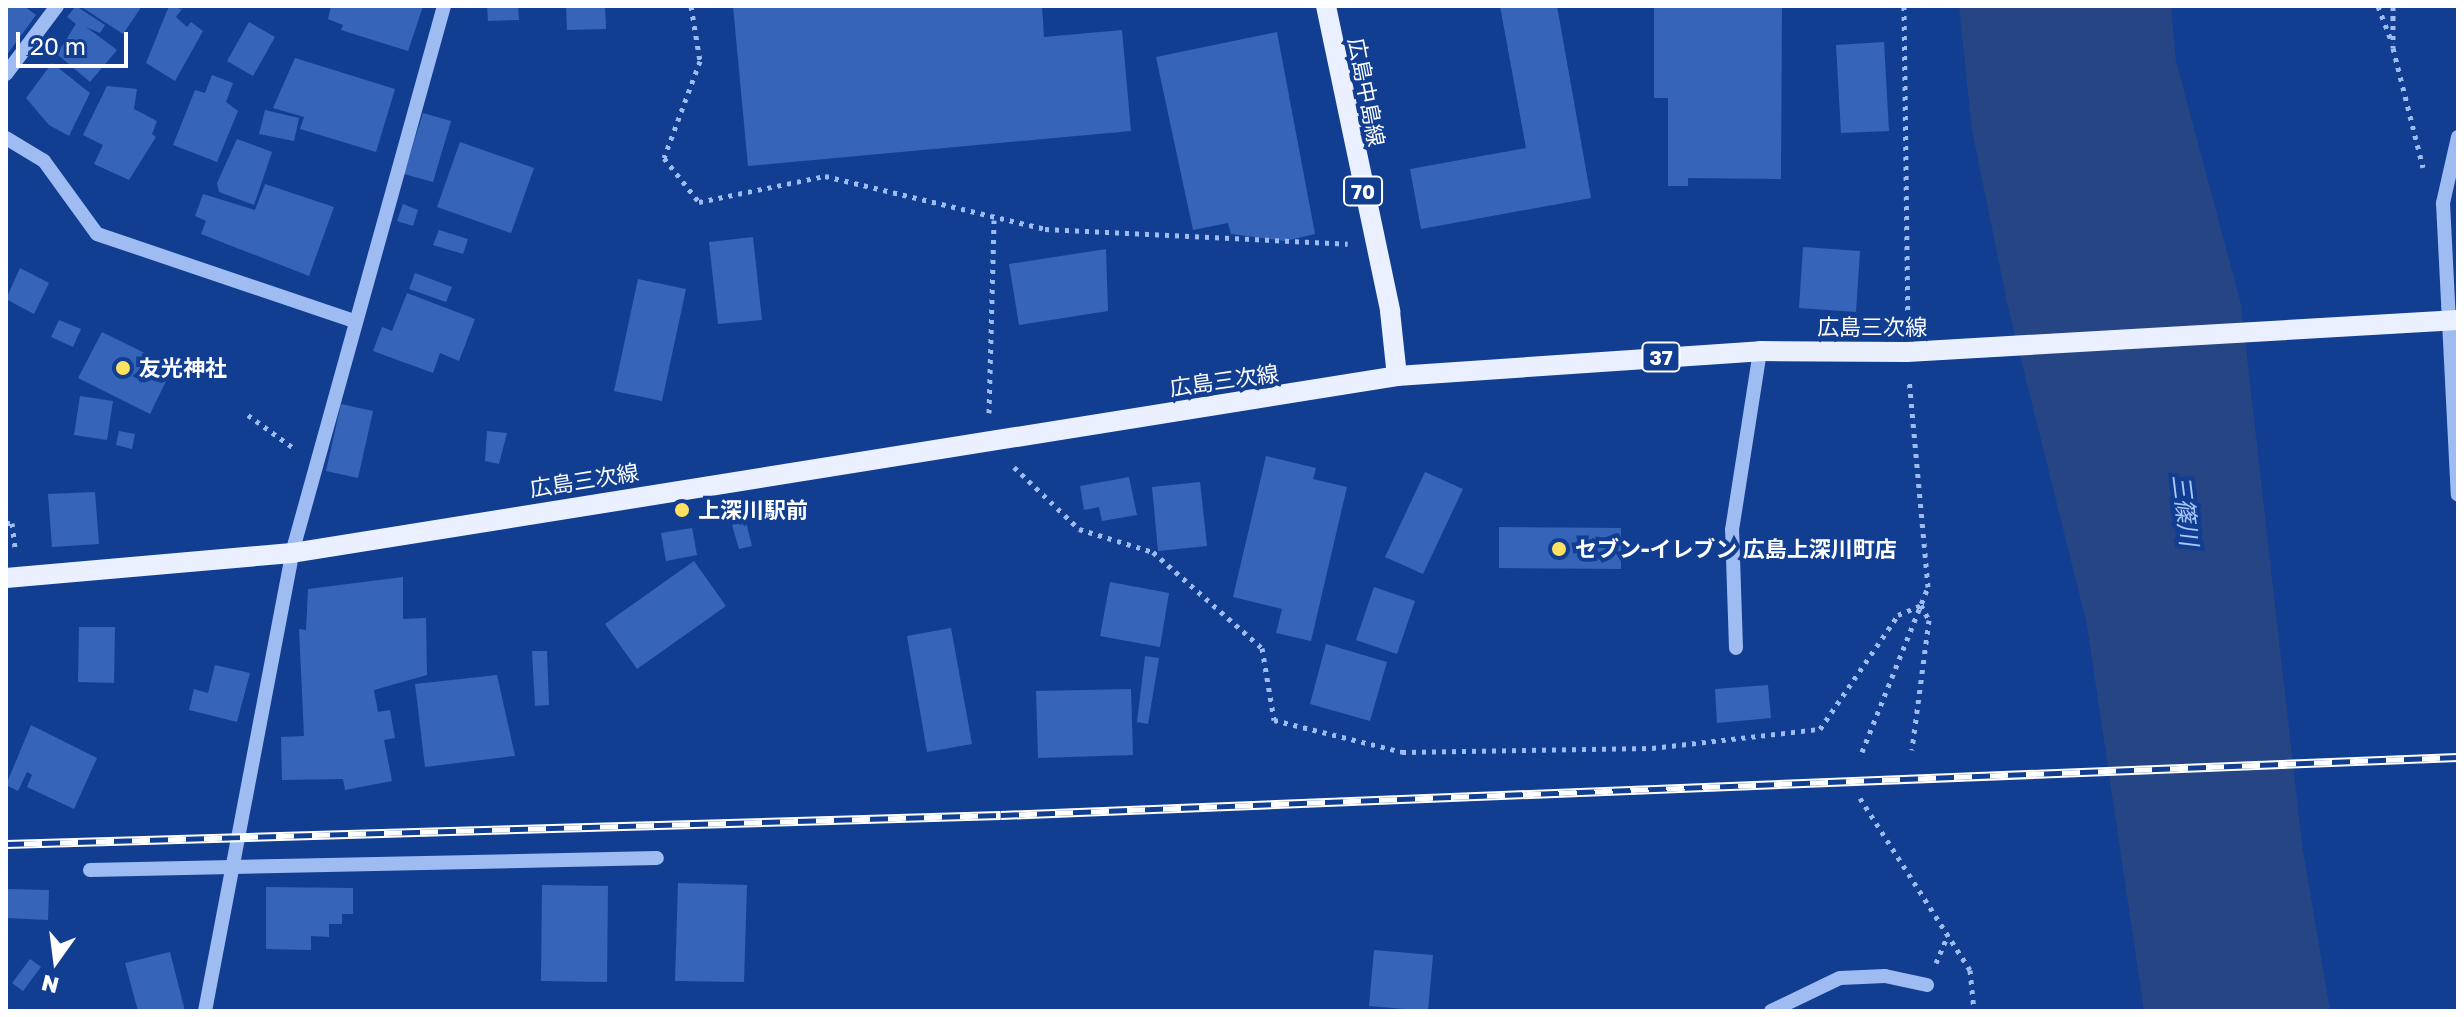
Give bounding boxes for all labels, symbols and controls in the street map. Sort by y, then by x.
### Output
scale bar [20,16,132,66]
text: 20 m [30,31,86,60]
street label: 広島中島線 [1344,35,1390,149]
road number: 70 [1343,175,1383,207]
street label: 広島三次線 [1817,314,1927,340]
road number: 37 [1641,341,1681,373]
place label: 友光神社 [139,355,227,381]
marker: 友光神社 [114,359,132,377]
street label: 広島三次線 [1168,359,1280,401]
street label: 広島三次線 [528,458,640,502]
water label: 三篠川 [2167,473,2205,547]
place label: 上深川駅前 [698,497,808,523]
marker: 上深川駅前 [673,501,691,519]
place label: セブン-イレブン 広島上深川町店 [1575,536,1897,562]
marker: セブン-イレブン 広島上深川町店 [1550,540,1568,558]
north arrow [16,921,96,1001]
text: N [39,970,61,1000]

